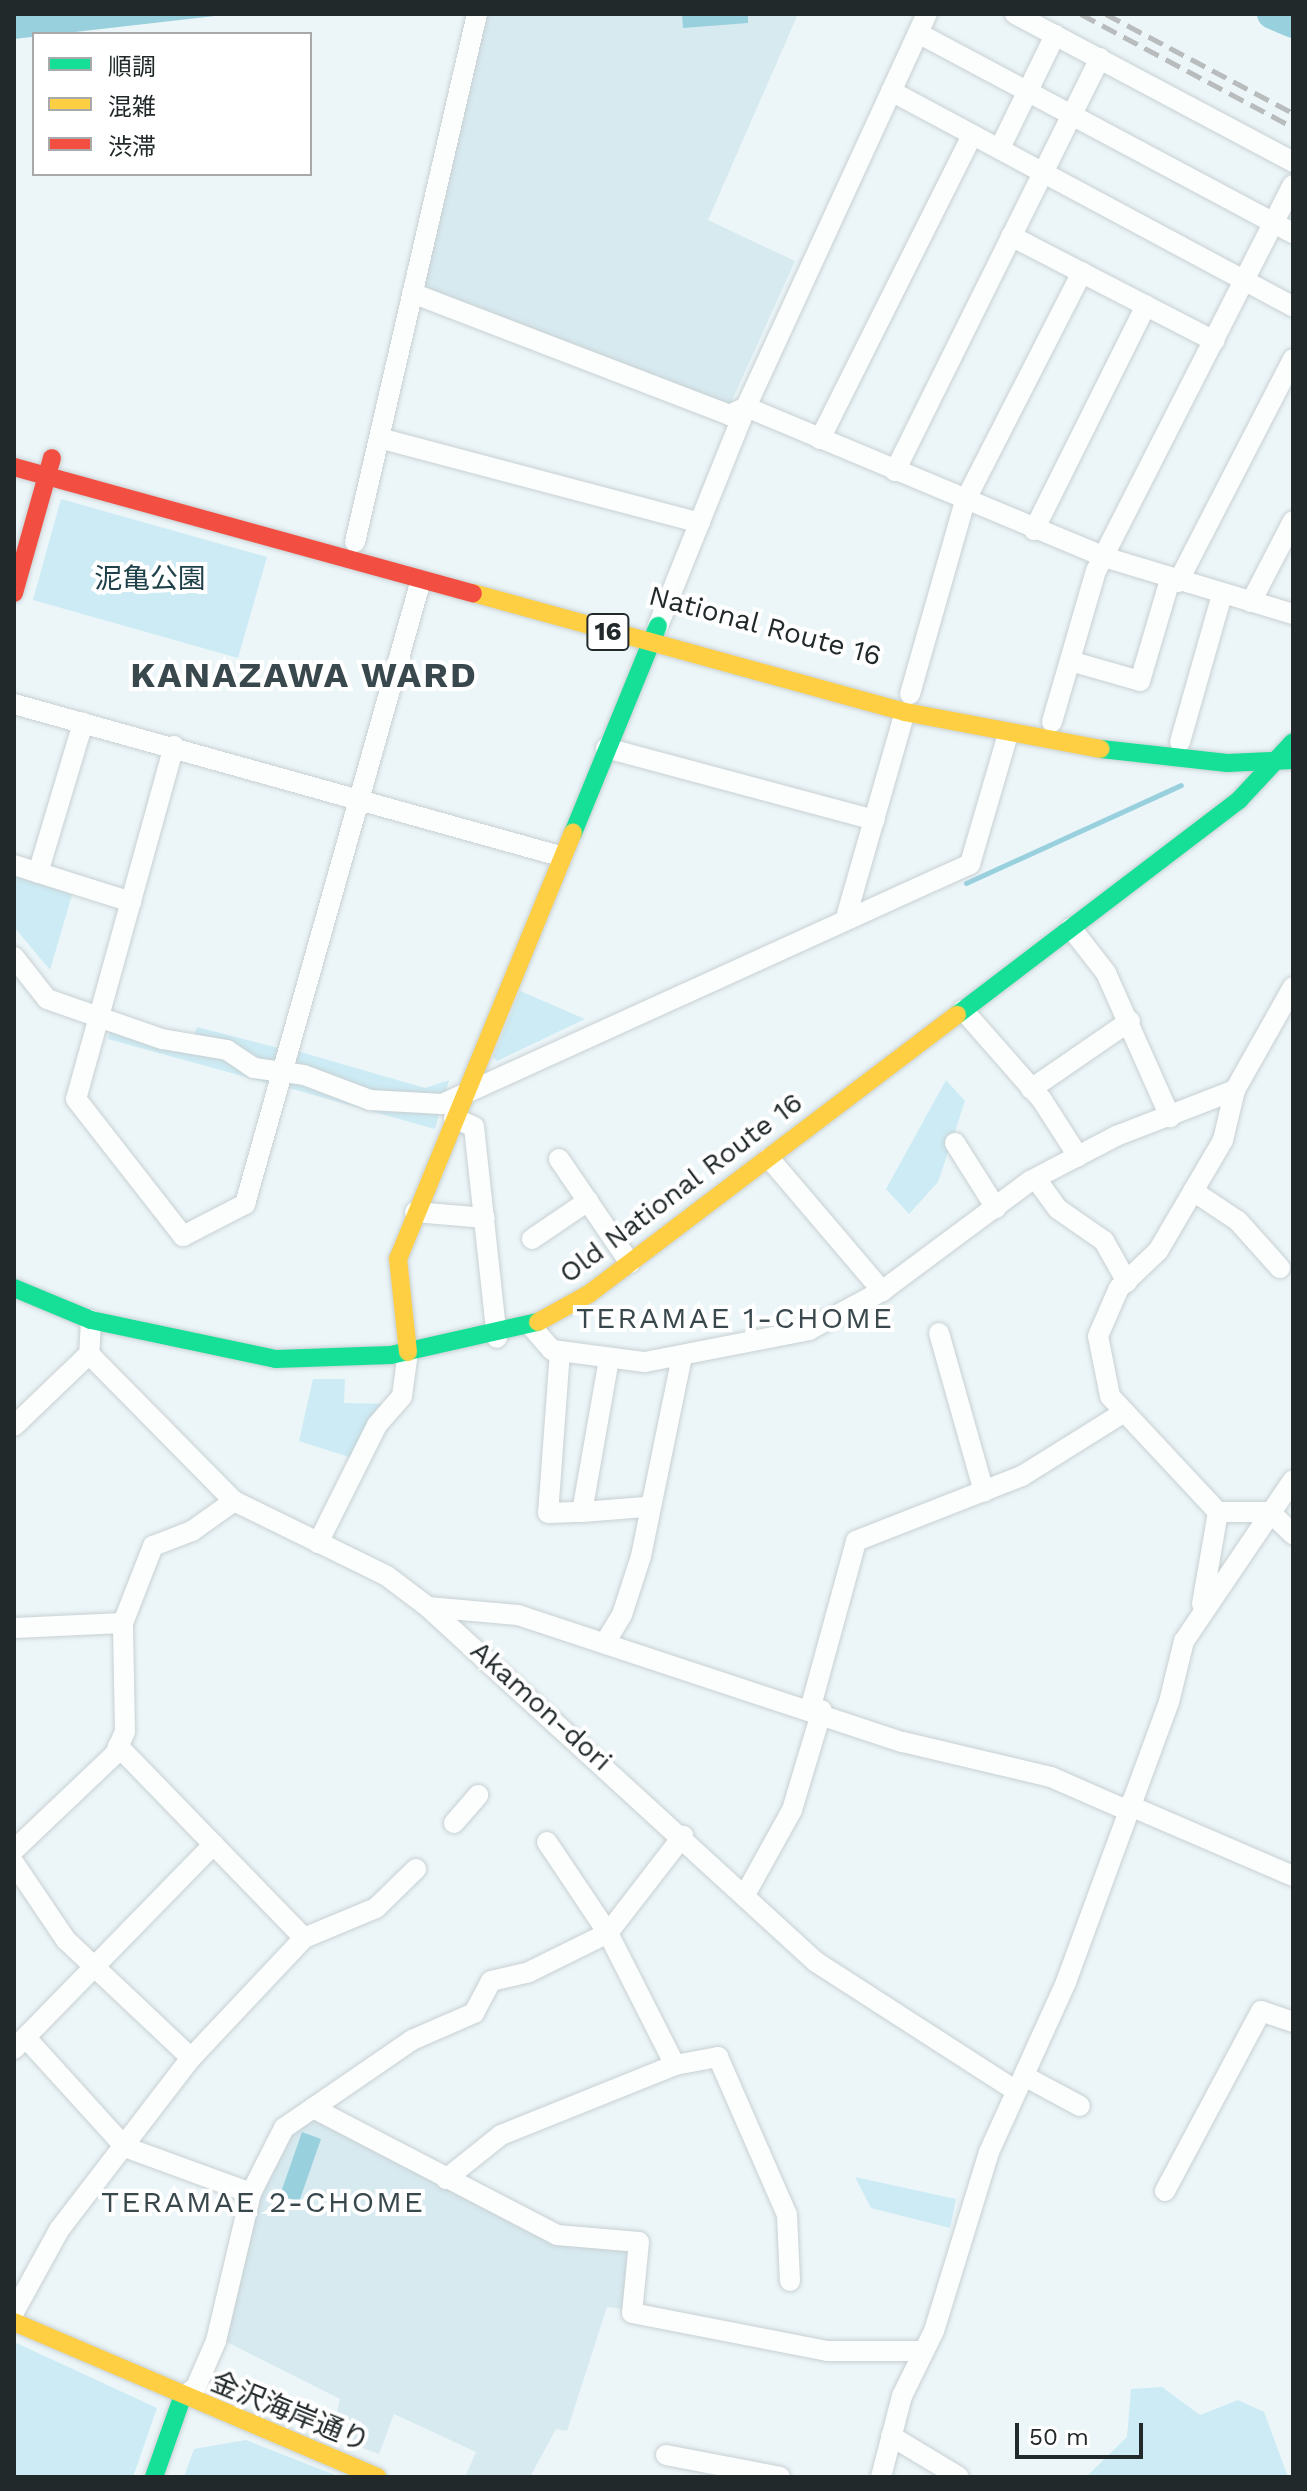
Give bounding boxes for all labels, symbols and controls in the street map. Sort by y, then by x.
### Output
legend [32,32,312,176]
text: 順調 [108,53,156,81]
text: 混雑 [108,93,156,121]
text: 渋滞 [108,133,156,161]
park label: 泥亀公園 [94,562,206,596]
street label: National Route 16 [644,579,886,673]
road number: 16 [586,610,630,654]
district label: KANAZAWA WARD [129,654,479,698]
street label: Old National Route 16 [552,1085,810,1291]
district label: TERAMAE 1-CHOME [576,1300,894,1336]
street label: Akamon-dori [464,1634,618,1778]
district label: TERAMAE 2-CHOME [101,2184,425,2220]
street label: 金沢海岸通り [206,2365,374,2459]
scale bar [1019,2407,1147,2457]
text: 50 m [1029,2423,1089,2451]

